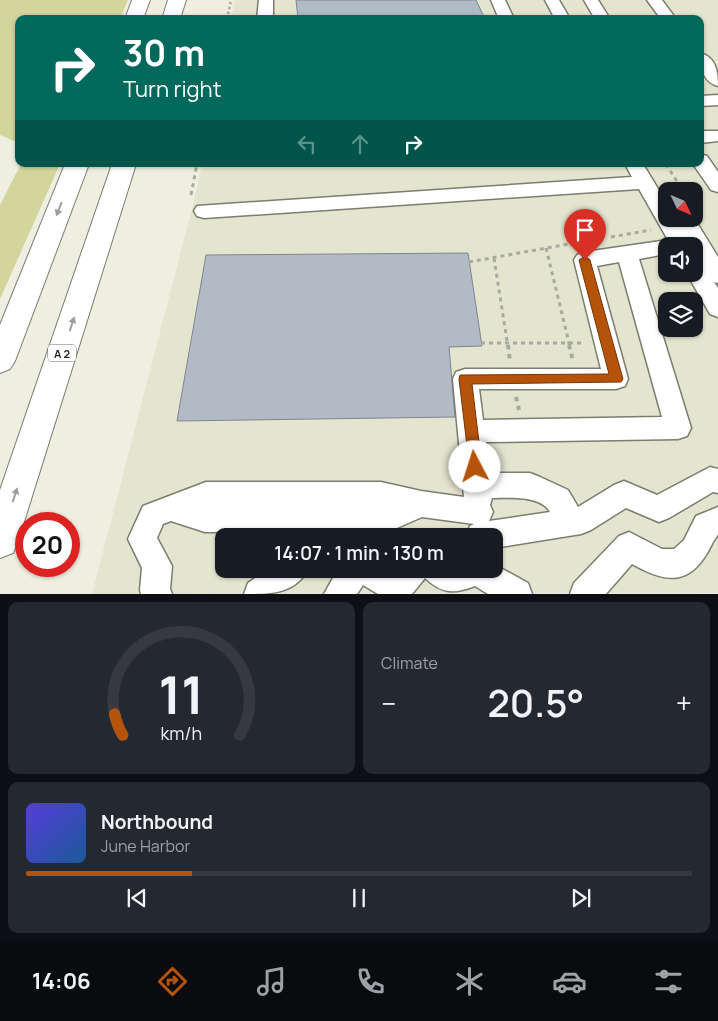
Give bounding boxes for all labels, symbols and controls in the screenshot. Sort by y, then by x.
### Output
text: 30 m [123,29,205,77]
icon: right [40,35,105,100]
text: Turn right [123,74,221,104]
icon: left [293,130,321,158]
icon: ahead [346,130,374,158]
icon: right [399,130,427,158]
north arrow [658,182,702,228]
map controls [658,182,703,337]
one-way arrow [55,202,63,216]
pin [564,209,606,260]
icon: arrive [571,216,599,244]
button: sound [658,237,703,282]
button: layers [658,292,703,337]
one-way arrow [68,316,76,331]
road number: A 2 [48,344,76,362]
position arrow [448,440,500,492]
one-way arrow [12,487,19,502]
speed limit sign: 20 [15,512,80,577]
text: 14:07 · 1 min · 130 m [274,540,444,566]
text: Climate [381,652,438,674]
text: 11 [159,659,204,730]
text: 20.5° [488,676,584,728]
text: − [381,684,396,722]
text: + [676,684,692,722]
text: km/h [161,721,202,745]
text: Northbound [101,809,213,835]
text: June Harbor [101,835,190,857]
icon: previous [123,884,151,912]
icon: pause [345,884,373,912]
icon: next [567,884,595,912]
icon: directions [155,964,190,999]
icon: music [254,964,289,999]
icon: phone [353,964,388,999]
icon: climate [452,964,487,999]
icon: car [552,964,587,999]
icon: filters [651,964,686,999]
text: 14:06 [32,966,91,996]

